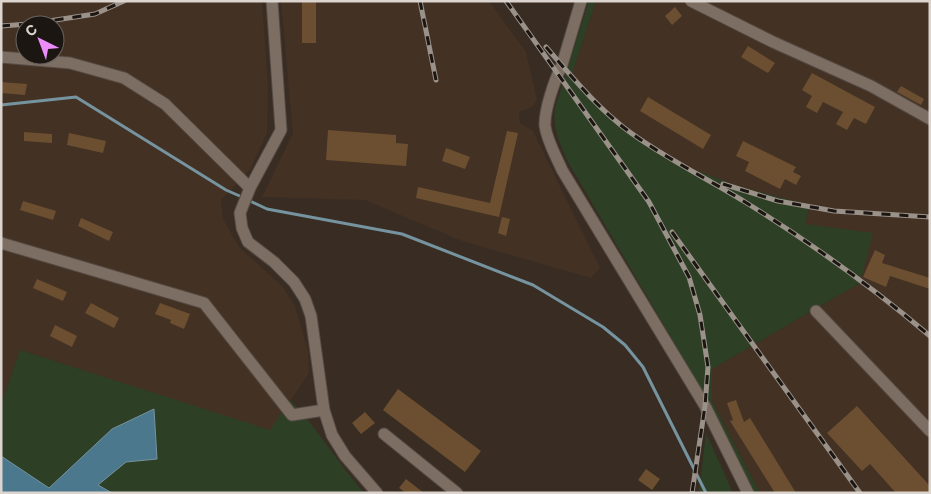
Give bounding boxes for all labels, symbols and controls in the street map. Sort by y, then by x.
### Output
north arrow [15,15,65,65]
text: С [21,20,41,40]

